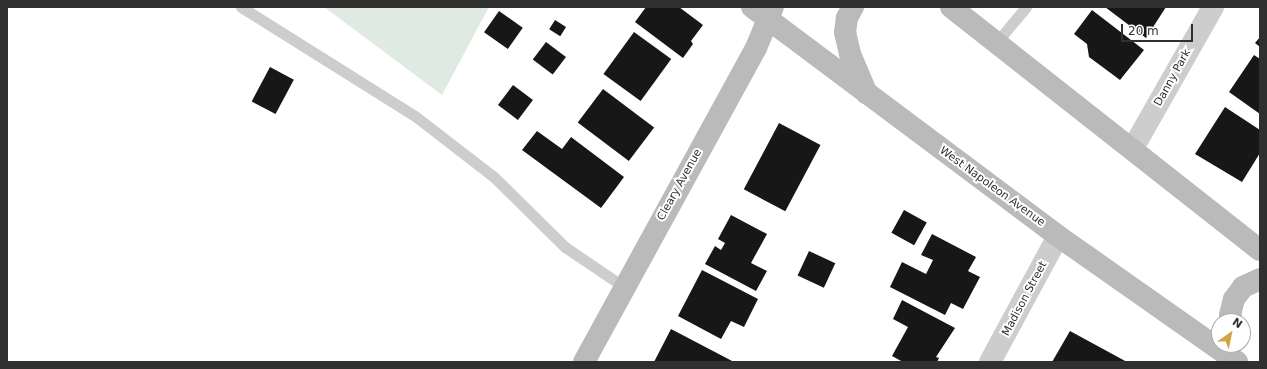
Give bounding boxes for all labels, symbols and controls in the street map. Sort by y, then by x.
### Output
scale bar [1123,16,1195,42]
text: 20 m [1128,24,1159,38]
street label: Danny Park [1152,47,1194,109]
street label: West Napoleon Avenue [937,144,1047,230]
street label: Cleary Avenue [655,147,705,223]
street label: Madison Street [1000,259,1050,339]
north arrow [1211,313,1251,353]
text: N [1230,315,1245,331]

